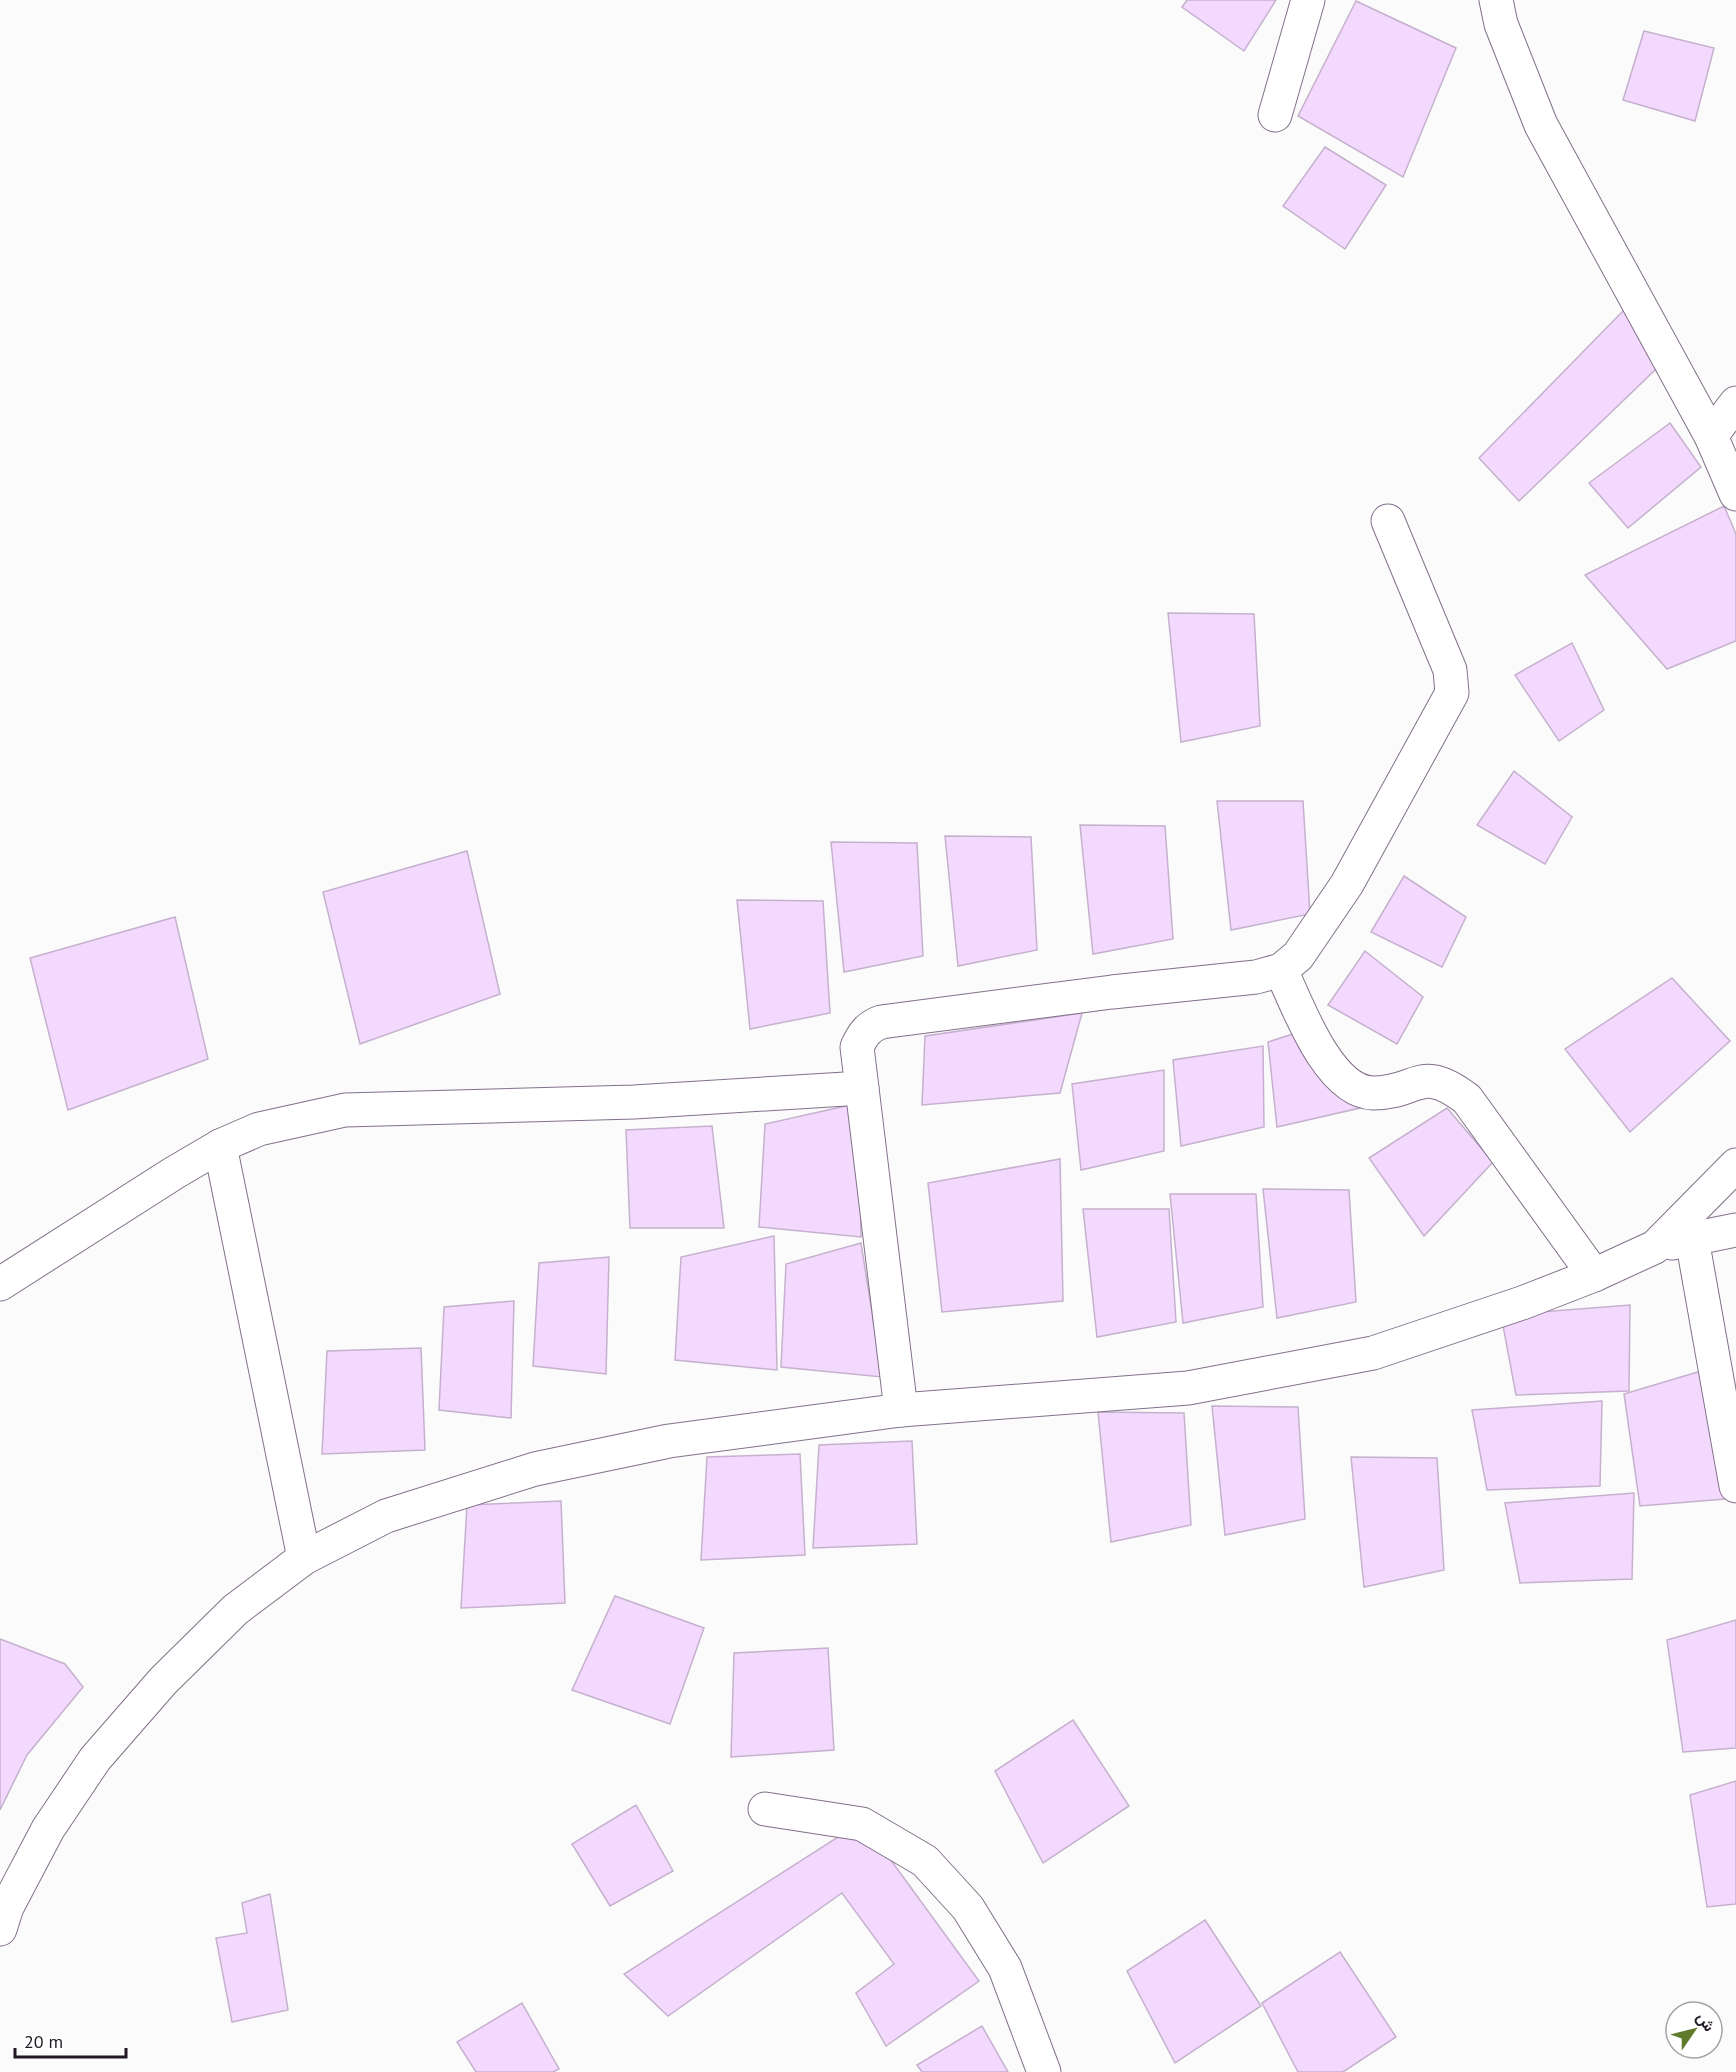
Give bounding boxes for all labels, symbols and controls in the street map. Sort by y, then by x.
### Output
north arrow [1664,2000,1724,2060]
text: ش [1693,2008,1720,2035]
scale bar [15,2021,126,2059]
text: 20 m [24,2030,63,2053]

